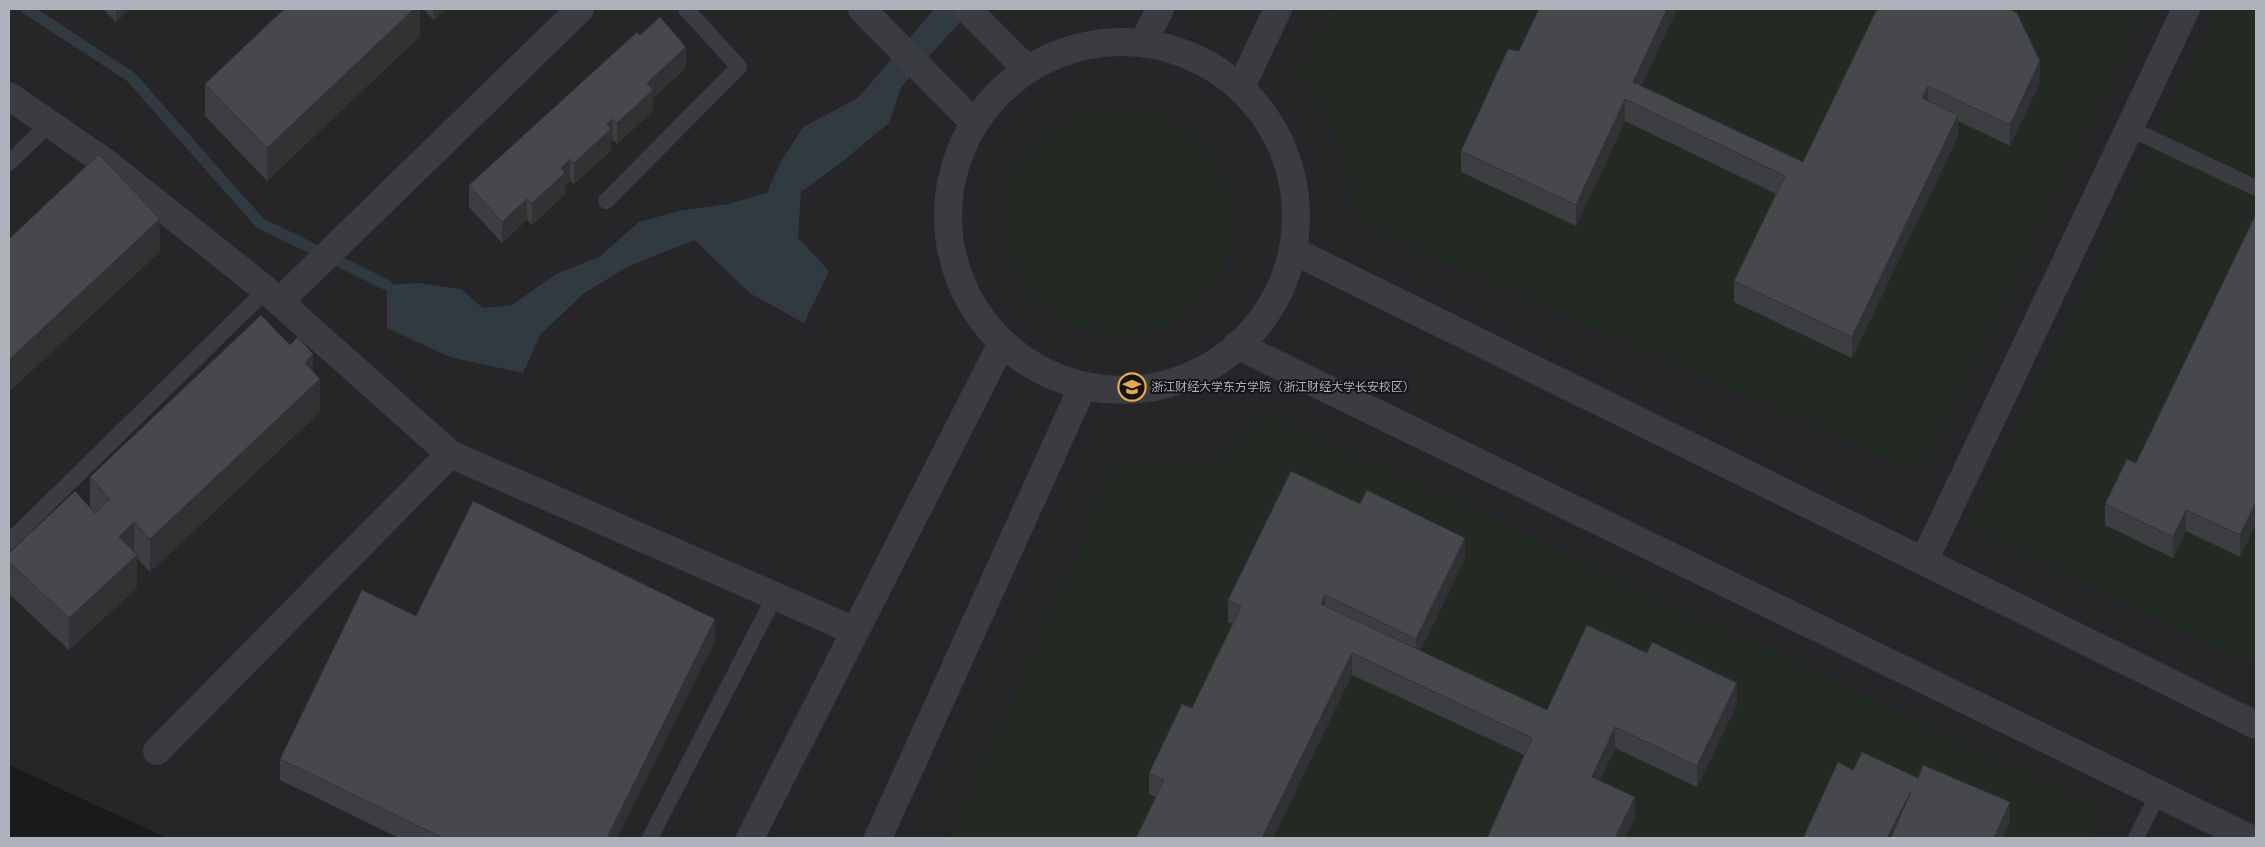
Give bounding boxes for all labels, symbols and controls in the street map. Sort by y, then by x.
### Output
school or university icon: 浙江财经大学东方学院（浙江财经大学长安校区） [1117,372,1147,402]
place label: 浙江财经大学东方学院（浙江财经大学长安校区） [1151,379,1415,395]

